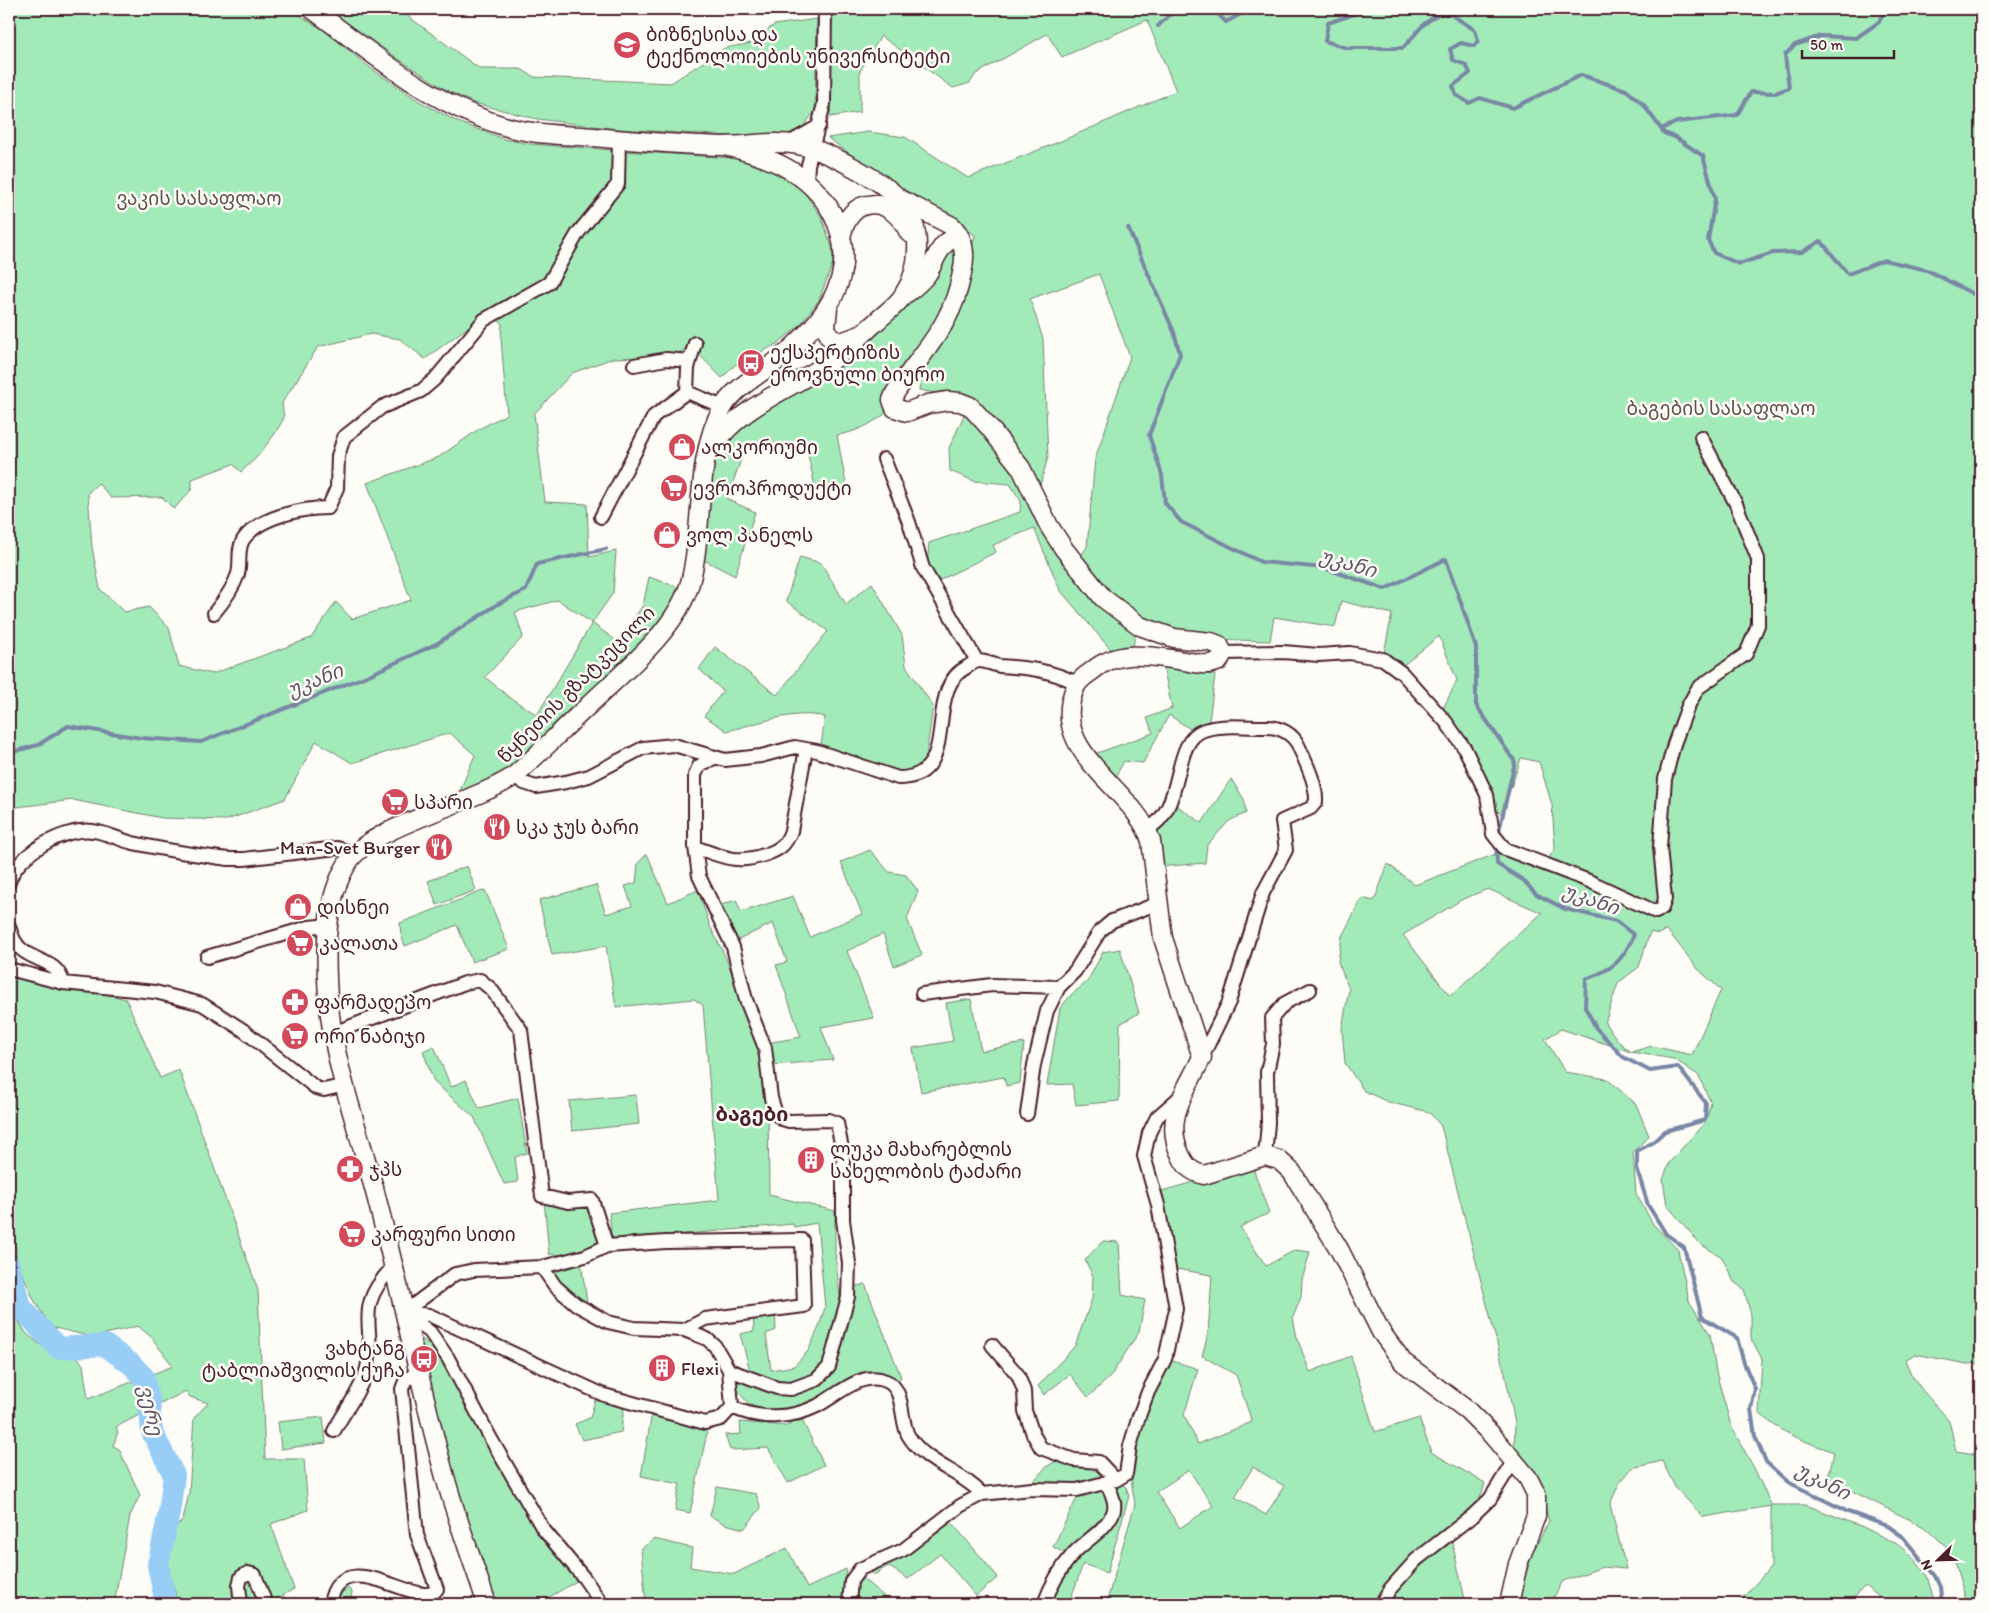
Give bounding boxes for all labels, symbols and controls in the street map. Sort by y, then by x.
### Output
place label: ბიზნესისა და ტექნოლოიების უნივერსიტეტი [646,23,950,69]
scale bar [1802,28,1895,60]
school or university icon: ბიზნესისა და ტექნოლოიების უნივერსიტეტი [612,30,642,60]
text: 50 m [1810,36,1843,54]
park label: ვაკის სასაფლაო [116,187,282,211]
place label: ექსპერტიზის ეროვნული ბიურო [770,341,945,387]
bus stop icon: ექსპერტიზის ეროვნული ბიურო [736,348,766,378]
park label: ბაგების სასაფლაო [1626,397,1816,421]
shop icon: ალკორიუმი [667,432,697,462]
place label: ალკორიუმი [701,436,818,460]
supermarket icon: ევროპროდუქტი [659,473,689,503]
place label: ევროპროდუქტი [693,477,852,501]
shop icon: ვოლ პანელს [652,520,682,550]
place label: ვოლ პანელს [686,524,813,548]
water label: უკანი [1317,543,1381,583]
street label: წყნეთის გზატკეცილი [493,601,660,768]
water label: უკანი [284,657,348,702]
supermarket icon: სპარი [380,787,410,817]
place label: სპარი [414,791,473,814]
restaurant icon: სკა ჯუს ბარი [482,812,512,842]
place label: სკა ჯუს ბარი [516,816,639,839]
restaurant icon: Man-Svet Burger [424,832,454,862]
place label: Man-Svet Burger [280,836,420,859]
water label: უკანი [1560,878,1624,920]
shop icon: დისნეი [283,892,313,922]
place label: დისნეი [317,896,390,920]
supermarket icon: კალათა [285,928,315,958]
place label: კალათა [319,932,398,956]
pharmacy icon: ფარმადეპო [280,987,310,1017]
place label: ფარმადეპო [314,991,431,1015]
supermarket icon: ორი ნაბიჯი [280,1021,310,1051]
place label: ორი ნაბიჯი [314,1025,426,1048]
district label: ბაგები [716,1102,788,1126]
place label: ლუკა მახარებლის სახელობის ტაძარი [830,1138,1022,1184]
building icon: ლუკა მახარებლის სახელობის ტაძარი [796,1145,826,1175]
pharmacy icon: ჯპს [335,1154,365,1184]
place label: ჯპს [369,1158,402,1181]
supermarket icon: კარფური სითი [337,1219,367,1249]
place label: კარფური სითი [371,1223,516,1246]
place label: ვახტანგ ტაბლიაშვილის ქუჩა [202,1337,405,1383]
bus stop icon: ვახტანგ ტაბლიაშვილის ქუჩა [409,1344,439,1374]
building icon: Flexi [647,1353,677,1383]
place label: Flexi [681,1357,719,1380]
water label: ვერე [134,1382,169,1439]
water label: უკანი [1792,1457,1856,1506]
north arrow [1912,1536,1962,1586]
text: N [1917,1557,1936,1573]

